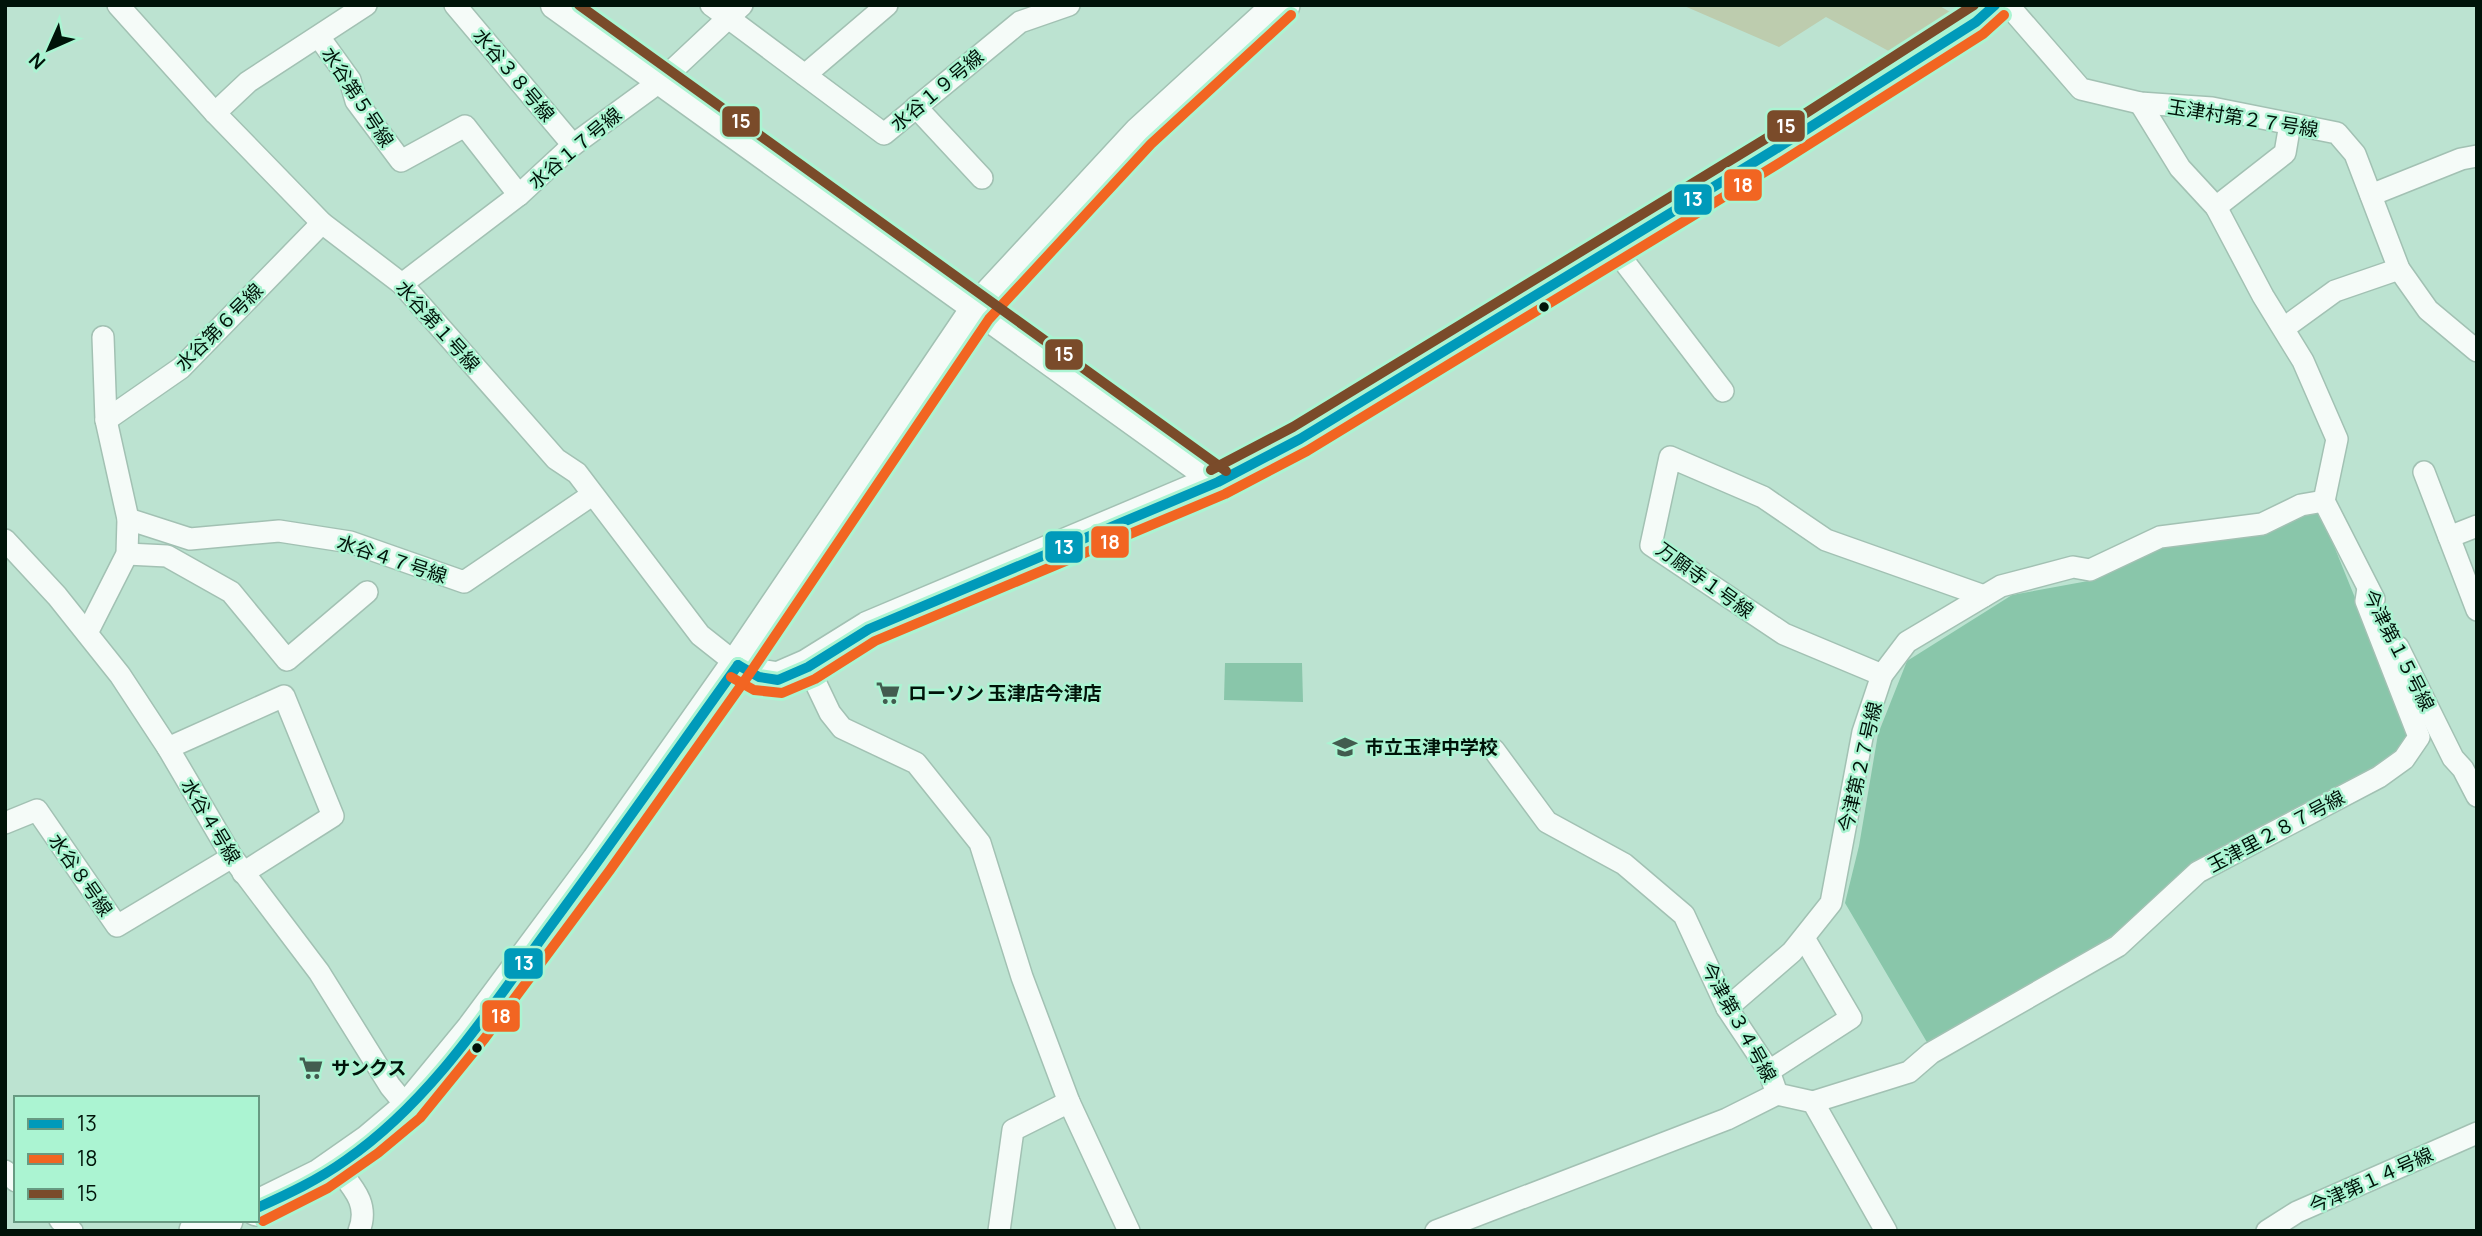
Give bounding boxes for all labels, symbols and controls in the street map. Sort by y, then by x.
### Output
north arrow [14,14,84,84]
street label: 水谷３８号線 [467,23,561,127]
street label: 水谷第５号線 [316,42,400,152]
street label: 水谷１９号線 [885,43,989,137]
text: N [23,47,51,75]
street label: 玉津村第２７号線 [2166,93,2320,143]
street label: 水谷１７号線 [523,101,627,195]
line badge: 15 [721,105,761,138]
text: 15 [731,108,751,134]
line badge: 15 [1766,109,1806,143]
text: 15 [1776,113,1796,139]
line badge: 18 [1723,168,1763,202]
text: 18 [1733,172,1753,198]
line badge: 13 [1673,183,1713,216]
text: 13 [1683,186,1703,212]
street label: 水谷第１号線 [390,275,486,377]
street label: 水谷第６号線 [169,277,269,377]
unlabelled marker [1537,300,1551,314]
line badge: 15 [1044,338,1084,371]
text: 15 [1054,341,1074,367]
line badge: 18 [1090,525,1130,559]
street label: 水谷４７号線 [334,529,450,589]
text: 18 [1100,529,1120,555]
line badge: 13 [1044,530,1084,564]
text: 13 [1054,534,1074,560]
street label: 万願寺１号線 [1651,536,1759,624]
street label: 今津第１５号線 [2357,585,2441,715]
supermarket icon: ローソン 玉津店今津店 [874,679,902,707]
place label: ローソン 玉津店今津店 [908,680,1102,706]
street label: 今津第２７号線 [1832,699,1888,835]
school or university icon: 市立玉津中学校 [1331,733,1359,761]
place label: 市立玉津中学校 [1365,734,1498,760]
street label: 水谷４号線 [175,774,247,868]
street label: 玉津里２８７号線 [2203,784,2349,878]
street label: 水谷８号線 [43,829,119,921]
line badge: 13 [503,947,544,980]
text: 13 [514,950,534,976]
street label: 今津第３４号線 [1695,958,1783,1086]
line badge: 18 [481,999,521,1033]
text: 18 [491,1003,511,1029]
unlabelled marker [470,1041,484,1055]
supermarket icon: サンクス [297,1054,325,1082]
place label: サンクス [331,1055,406,1081]
legend [14,1096,259,1222]
text: 13 [77,1109,97,1137]
street label: 今津第１４号線 [2305,1141,2437,1219]
text: 18 [77,1144,97,1172]
text: 15 [77,1179,97,1207]

